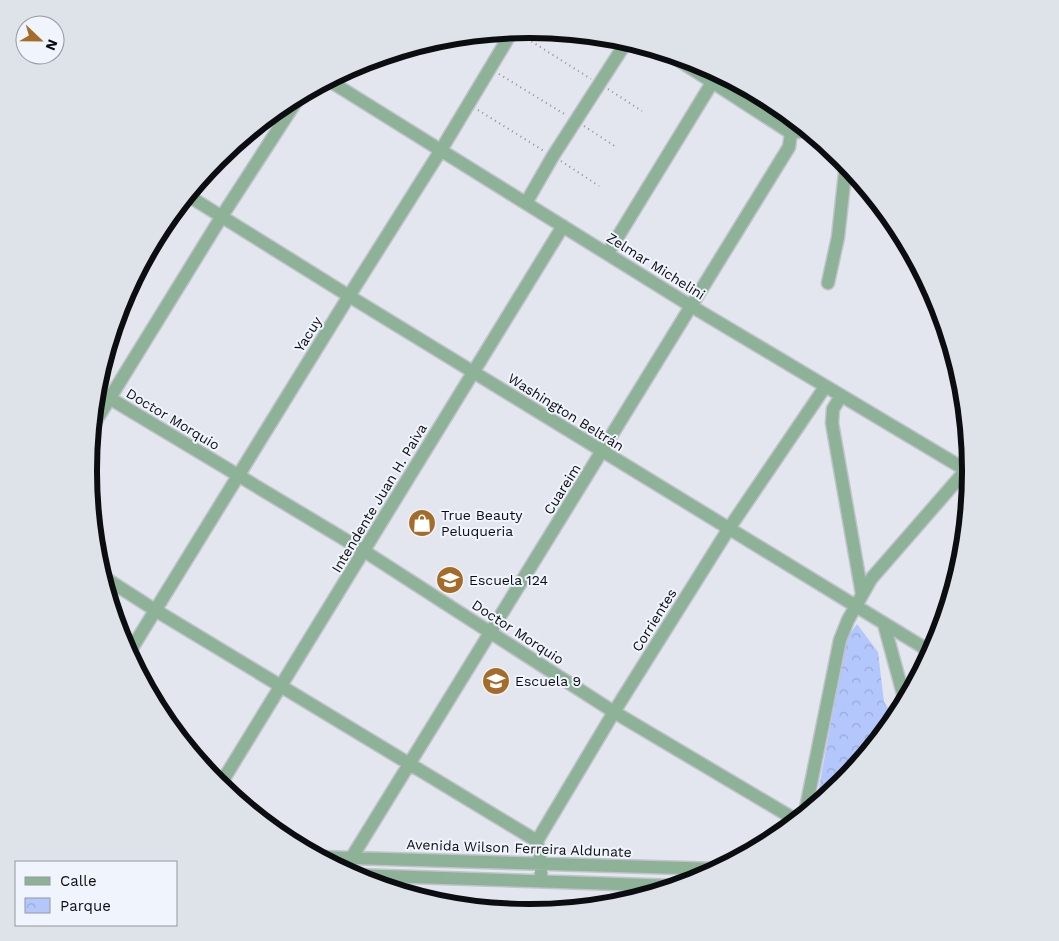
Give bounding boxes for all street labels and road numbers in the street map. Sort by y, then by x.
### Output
street label: Zelmar Michelini [604,229,708,303]
street label: Yacuy [291,313,325,355]
street label: Washington Beltrán [505,370,627,454]
street label: Doctor Morquio [123,385,223,453]
street label: Intendente Juan H. Paiva [328,421,430,575]
street label: Cuareim [540,461,584,517]
street label: Corrientes [628,586,680,654]
street label: Doctor Morquio [469,596,567,668]
street label: Avenida Wilson Ferreira Aldunate [406,836,632,860]

